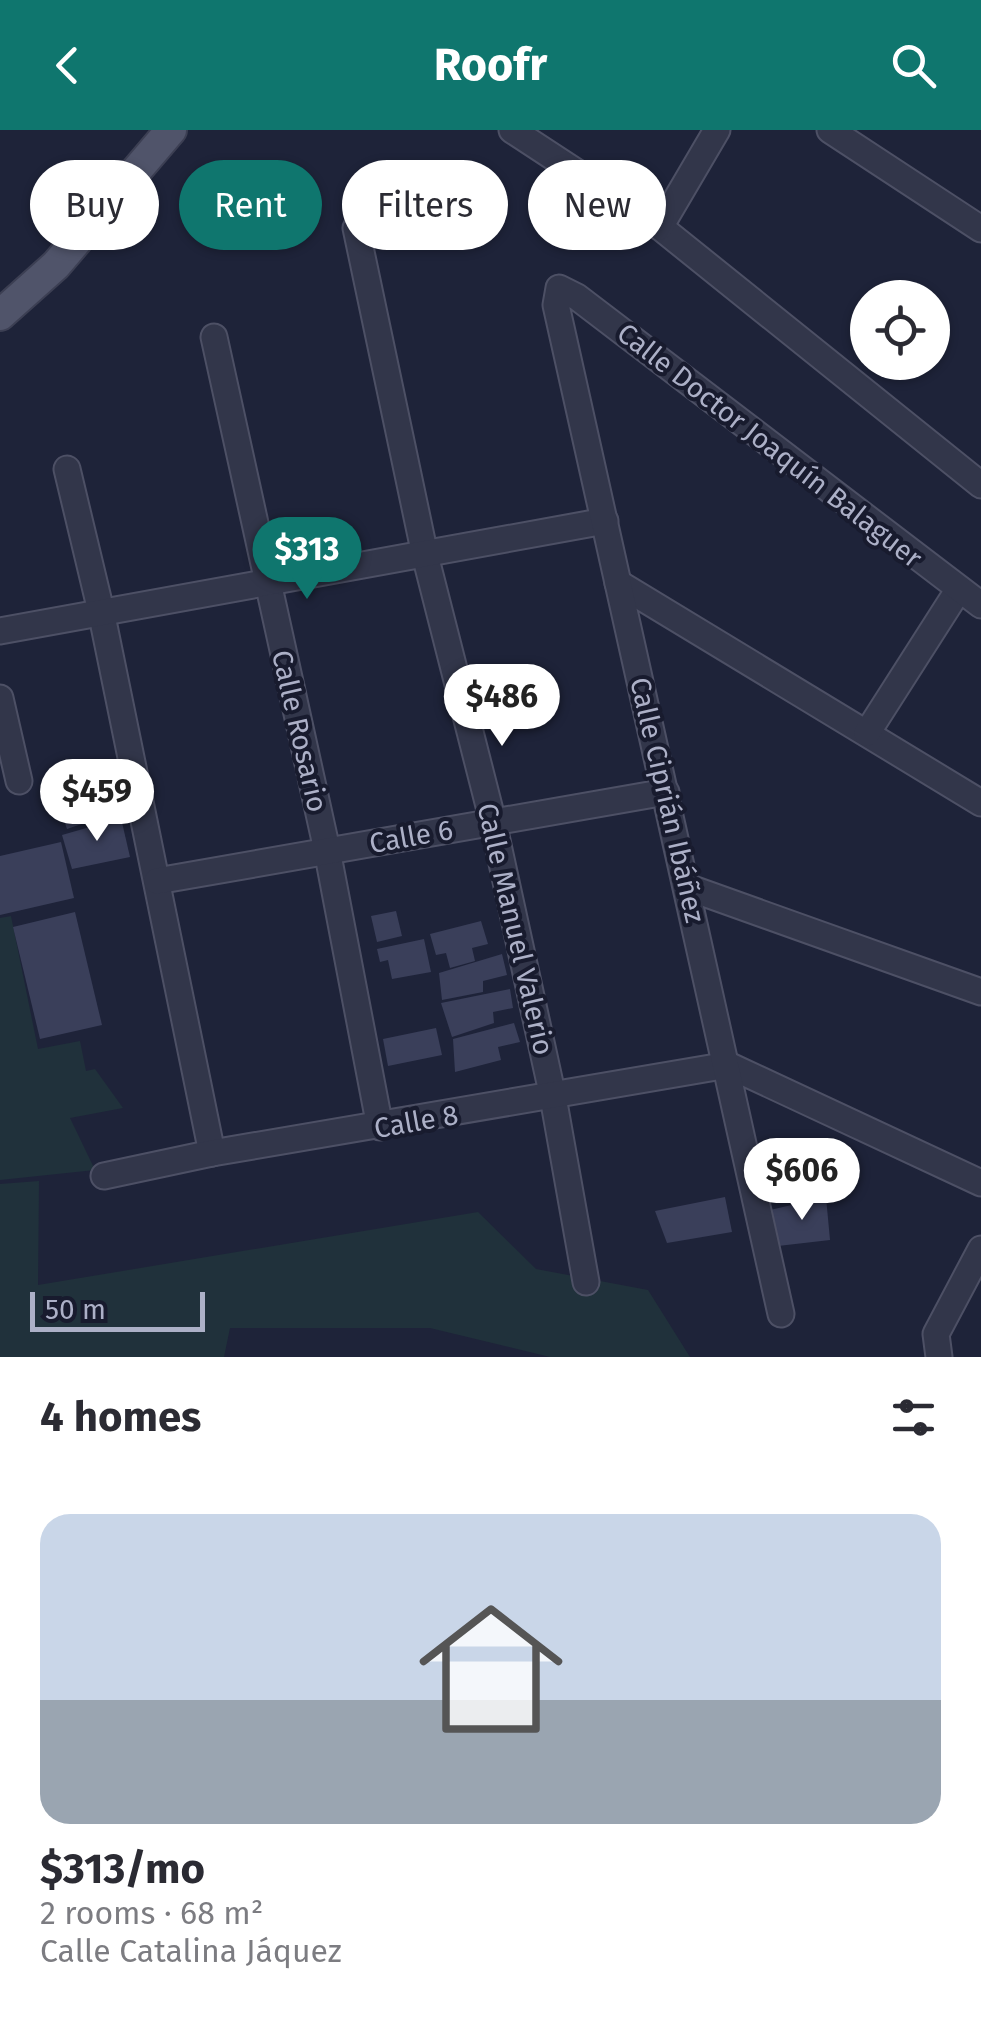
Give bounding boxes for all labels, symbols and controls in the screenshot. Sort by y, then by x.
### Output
icon: back [40,38,95,93]
text: Roofr [434,38,547,92]
icon: search [886,38,941,93]
chip: Buy [30,160,159,250]
chip: Rent [179,160,322,250]
chip: Filters [342,160,508,250]
chip: New [528,160,666,250]
map controls [850,280,950,380]
button: locate [850,280,950,380]
street label: Calle Doctor Joaquín Balaguer [611,316,929,575]
pin: $313 [248,517,366,602]
text: $313 [275,530,340,568]
street label: Calle Rosario [265,647,334,815]
pin: $486 [443,664,561,749]
street label: Calle Ciprián Ibáñez [623,674,712,926]
text: $486 [466,677,538,715]
pin: $459 [38,759,156,844]
text: $459 [62,772,132,810]
street label: Calle Manuel Valerio [470,800,561,1058]
street label: Calle 6 [367,813,455,860]
street label: Calle 8 [371,1098,461,1145]
pin: $606 [743,1138,861,1223]
text: $606 [766,1151,838,1189]
scale bar [30,1287,205,1332]
text: 50 m [45,1293,106,1326]
icon: filters [886,1390,941,1445]
text: 4 homes [40,1392,201,1442]
icon: home [401,1579,581,1759]
text: $313/mo [40,1844,205,1894]
text: 2 rooms · 68 m² [40,1894,263,1932]
text: Calle Catalina Jáquez [40,1932,342,1970]

